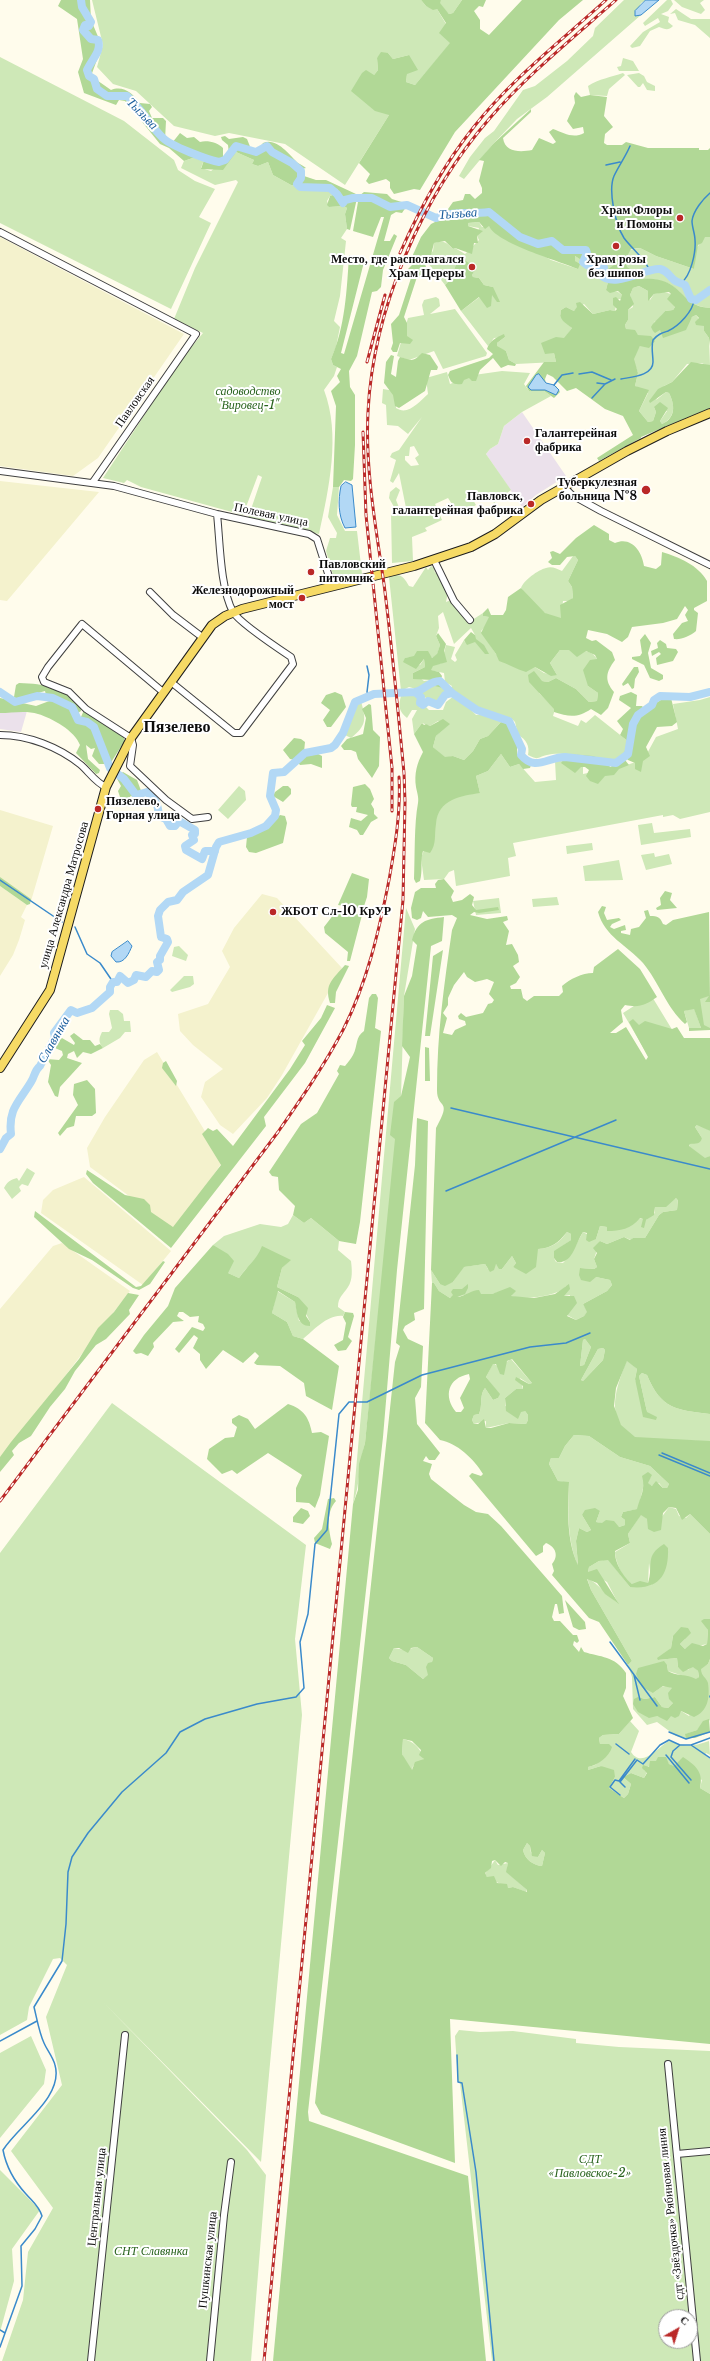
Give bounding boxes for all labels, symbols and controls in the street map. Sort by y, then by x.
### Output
water label: Тызьва [123,95,161,133]
place label: Храм Флоры и Помоны [601,204,672,232]
water label: Тызьва [438,205,478,223]
marker: Храм Флоры и Помоны [675,213,685,223]
marker: Храм розы без шипов [611,241,621,251]
place label: Место, где располагался Храм Цереры [331,253,464,281]
place label: Храм розы без шипов [586,253,646,281]
marker: Место, где располагался Храм Цереры [467,262,477,272]
street label: Павловская [112,374,158,430]
park label: садоводство "Вировец-1" [215,385,281,413]
place label: Галантерейная фабрика [535,427,617,455]
marker: Галантерейная фабрика [522,436,532,446]
place label: Туберкулезная больница №8 [557,476,637,504]
marker: Туберкулезная больница №8 [640,484,652,496]
place label: Павловск, галантерейная фабрика [392,490,523,518]
marker: Павловск, галантерейная фабрика [526,499,536,509]
street label: Полевая улица [233,500,309,530]
place label: Павловский питомник [319,558,386,586]
marker: Павловский питомник [306,567,316,577]
place label: Железнодорожный мост [192,584,294,612]
marker: Железнодорожный мост [297,593,307,603]
district label: Пязелево [143,717,211,737]
place label: Пязелево, Горная улица [106,795,180,823]
marker: Пязелево, Горная улица [93,804,103,814]
street label: улица Александра Матросова [36,820,92,970]
place label: ЖБОТ Сл-10 КрУР [281,905,391,919]
marker: ЖБОТ Сл-10 КрУР [268,907,278,917]
water label: Славянка [34,1014,74,1066]
street label: сдт «Звёздочка» Рябиновая линия [655,2127,687,2301]
street label: Центральная улица [85,2147,109,2247]
park label: СДТ «Павловское-2» [549,2153,631,2181]
street label: Пушкинская улица [196,2211,220,2309]
park label: СНТ Славянка [114,2245,188,2259]
north arrow [658,2309,698,2349]
text: С [677,2313,692,2328]

